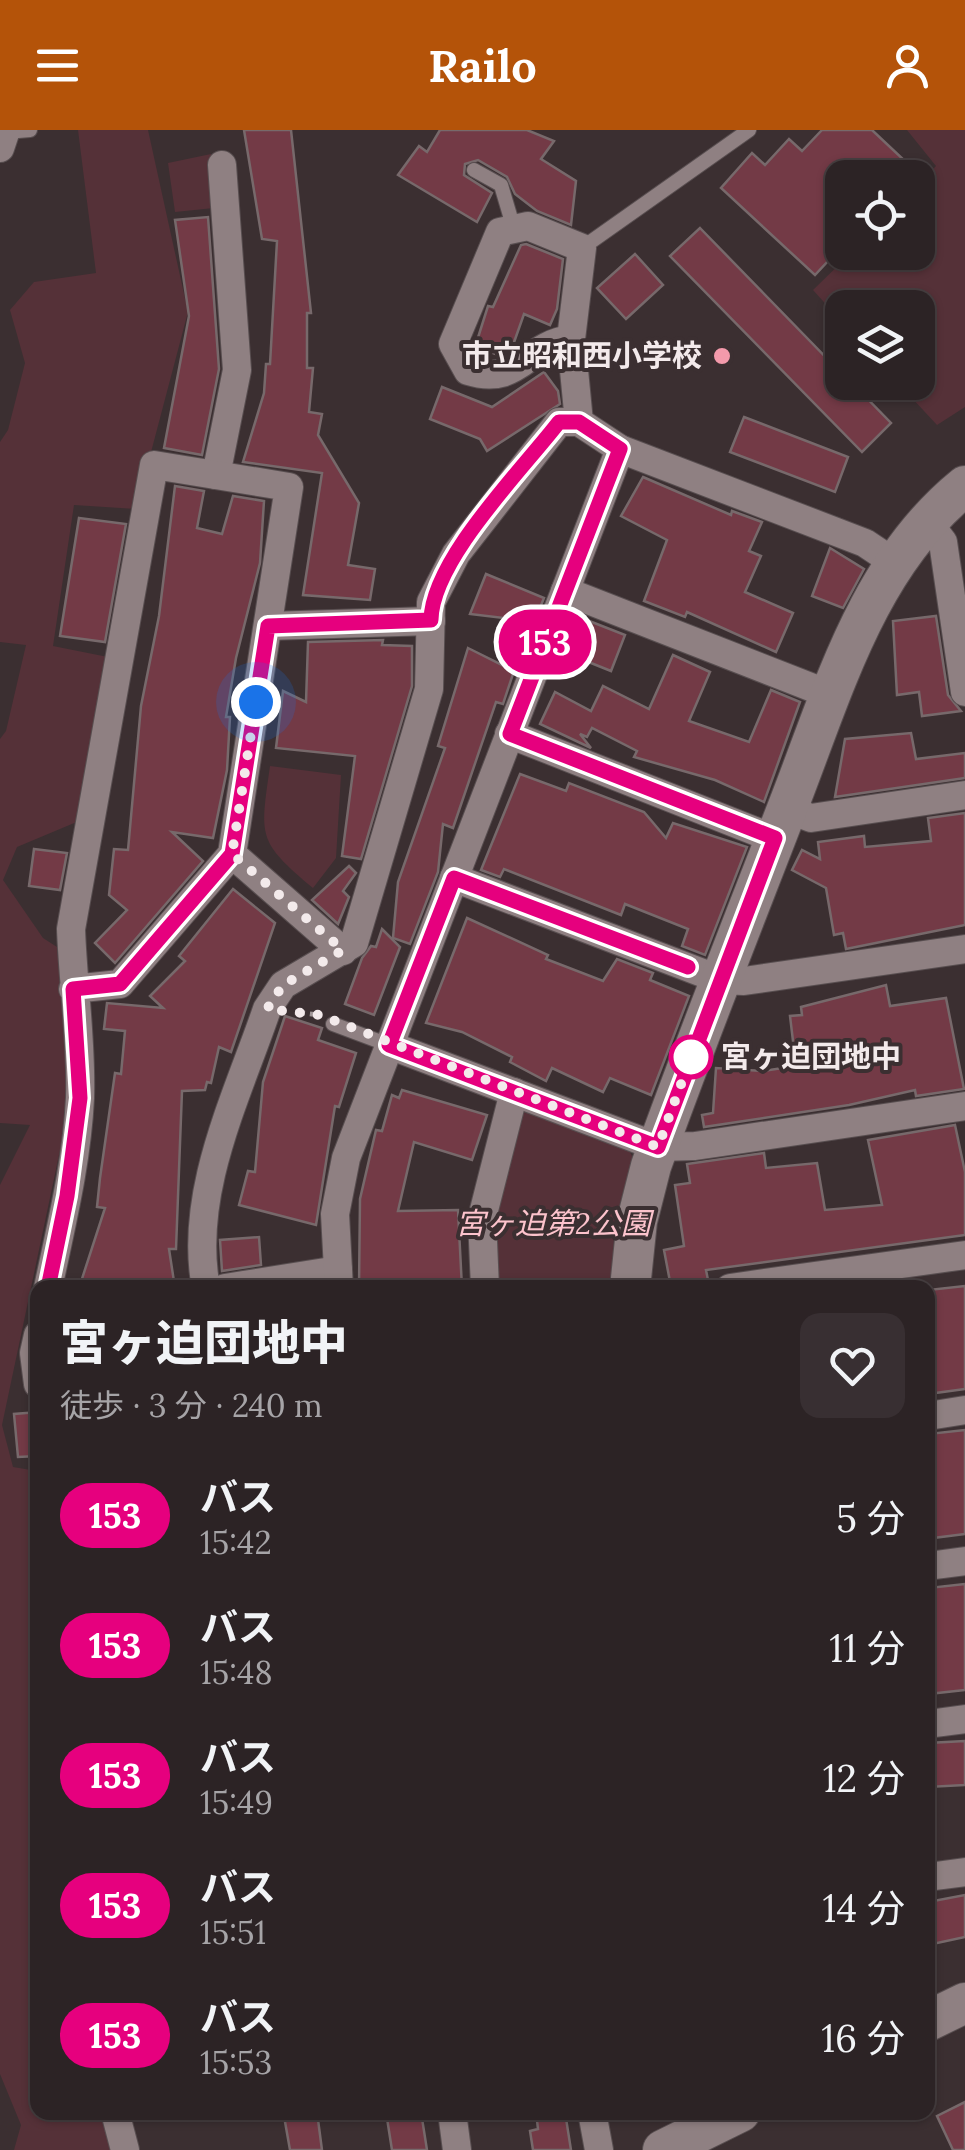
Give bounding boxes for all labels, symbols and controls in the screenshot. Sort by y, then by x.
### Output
text: Railo [428,37,537,94]
icon: menu [30,38,85,93]
icon: person [880,38,935,93]
map controls [825,160,935,400]
button: locate [825,160,935,270]
button: layers [825,290,935,400]
place label: 市立昭和西小学校 [462,336,702,374]
marker: 市立昭和西小学校 [711,345,733,367]
line badge: 153 [488,610,602,674]
text: 153 [519,620,571,665]
your location [231,677,281,727]
marker: 宮ヶ迫団地中 [670,1036,712,1078]
place label: 宮ヶ迫団地中 [721,1037,901,1075]
park label: 宮ヶ迫第2公園 [455,1204,655,1242]
text: 宮ヶ迫団地中 [60,1312,348,1373]
button: heart [800,1313,905,1418]
text: 徒歩 · 3 分 · 240 m [60,1385,323,1426]
text: バス [200,1473,276,1521]
text: 153 [89,1493,141,1538]
text: 5 分 [836,1494,905,1542]
text: 15:42 [200,1522,272,1563]
text: バス [200,1603,276,1651]
text: 153 [89,1623,141,1668]
text: 11 分 [829,1624,905,1672]
text: 15:48 [200,1652,272,1693]
text: バス [200,1733,276,1781]
text: 153 [89,1753,141,1798]
text: 12 分 [823,1754,905,1802]
text: 15:49 [200,1782,273,1823]
text: バス [200,1863,276,1911]
text: 153 [89,1883,141,1928]
text: 14 分 [823,1884,905,1932]
text: 15:51 [200,1912,266,1953]
text: バス [200,1993,276,2041]
text: 153 [89,2013,141,2058]
text: 16 分 [821,2014,905,2062]
text: 15:53 [200,2042,272,2083]

